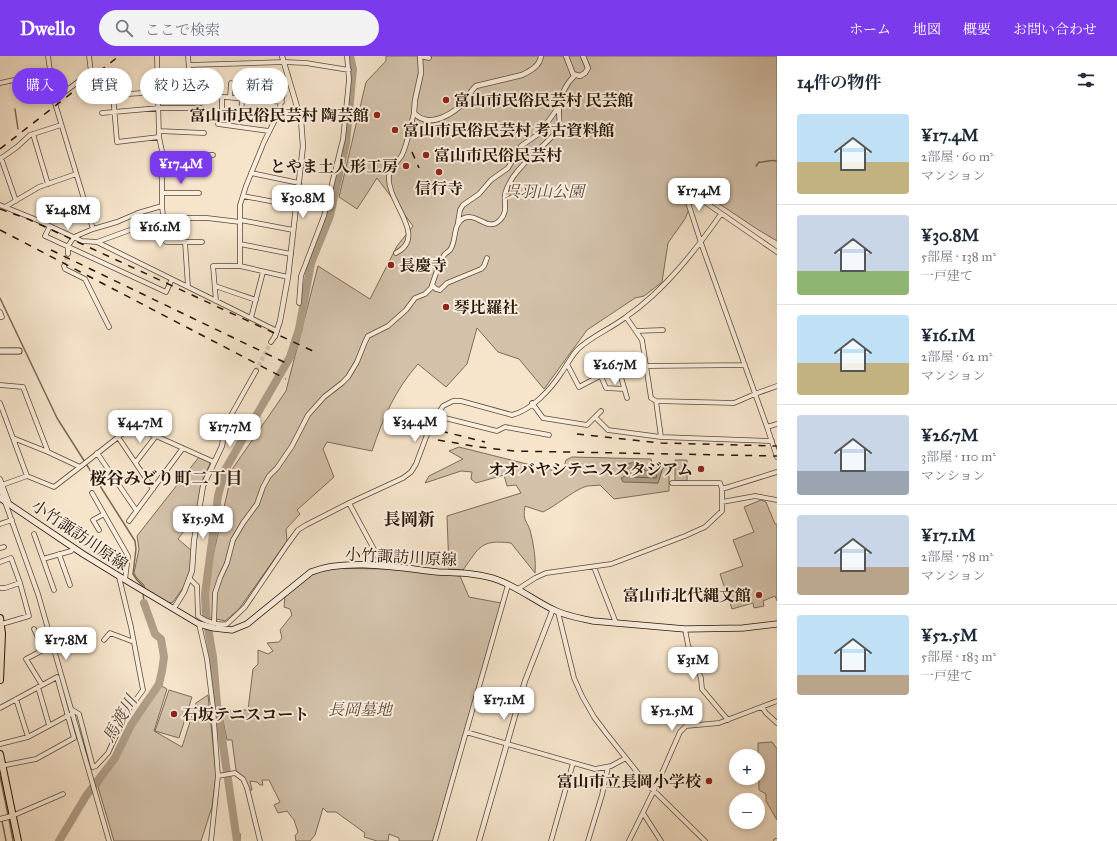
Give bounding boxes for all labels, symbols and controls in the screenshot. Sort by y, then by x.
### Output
search box [99,10,379,46]
text: Dwello [20,17,75,40]
icon: search [113,17,135,39]
text: ここで検索 [145,21,220,39]
text: ホーム [849,21,891,38]
text: 地図 [913,21,941,38]
text: 概要 [963,21,991,38]
text: お問い合わせ [1013,21,1097,38]
chip: 購入 [12,68,68,104]
chip: 賃貸 [76,68,132,104]
chip: 絞り込み [140,68,224,104]
chip: 新着 [232,68,288,104]
icon: filters [1075,69,1097,91]
text: 14件の物件 [797,72,881,93]
place label: 富山市民俗民芸村 民芸館 [454,91,633,110]
marker: 富山市民俗民芸村 民芸館 [441,95,451,105]
place label: 富山市民俗民芸村 陶芸館 [190,106,369,125]
marker: 富山市民俗民芸村 陶芸館 [372,110,382,120]
place label: 富山市民俗民芸村 考古資料館 [403,121,614,140]
marker: 富山市民俗民芸村 考古資料館 [390,125,400,135]
text: ¥17.4M [921,125,978,146]
icon: home [829,130,877,178]
place label: 富山市民俗民芸村 [434,146,562,165]
text: 2部屋 · 60 m² [921,149,994,165]
marker: 富山市民俗民芸村 [421,150,431,160]
pin: ¥17.4M [148,151,214,185]
text: ¥17.4M [159,156,203,172]
place label: とやま土人形工房 [270,157,398,176]
marker: とやま土人形工房 [401,161,411,171]
marker: 信行寺 [434,167,444,177]
text: マンション [921,168,985,184]
pin: ¥17.4M [666,178,732,212]
place label: 信行寺 [415,179,463,198]
park label: 呉羽山公園 [504,182,587,201]
text: ¥17.4M [677,183,721,199]
pin: ¥30.8M [270,185,336,219]
text: ¥30.8M [281,190,325,206]
pin: ¥24.8M [35,197,101,231]
text: ¥24.8M [45,202,91,218]
pin: ¥16.1M [127,214,193,248]
text: ¥16.1M [139,219,181,235]
text: ¥30.8M [921,225,979,246]
icon: home [829,231,877,279]
text: 5部屋 · 138 m² [921,249,996,265]
place label: 長慶寺 [399,256,447,275]
marker: 長慶寺 [386,260,396,270]
text: 一戸建て [921,268,973,284]
place label: 琴比羅社 [454,298,518,317]
marker: 琴比羅社 [441,302,451,312]
text: ¥16.1M [921,325,975,346]
icon: home [829,331,877,379]
text: 2部屋 · 62 m² [921,349,992,365]
pin: ¥26.7M [582,352,648,386]
text: ¥26.7M [593,357,637,373]
text: マンション [921,368,985,384]
pin: ¥34.4M [382,409,448,443]
pin: ¥44.7M [107,410,173,444]
pin: ¥17.7M [197,414,263,448]
text: ¥34.4M [393,414,437,430]
text: ¥44.7M [117,415,163,431]
text: ¥17.7M [209,419,251,435]
text: ¥26.7M [921,425,978,446]
icon: home [829,431,877,479]
text: 3部屋 · 110 m² [921,449,996,465]
place label: オオバヤシテニススタジアム [488,460,693,479]
marker: オオバヤシテニススタジアム [696,464,706,474]
district label: 桜谷みどり町二丁目 [90,468,243,489]
text: マンション [921,468,985,484]
street label: 小竹諏訪川原線 [28,496,132,574]
pin: ¥15.9M [170,506,236,540]
district label: 長岡新 [384,509,435,530]
text: ¥15.9M [182,511,224,527]
text: ¥17.1M [921,525,976,546]
icon: home [829,531,877,579]
street label: 小竹諏訪川原線 [345,545,457,569]
text: 2部屋 · 78 m² [921,549,993,565]
text: マンション [921,568,985,584]
place label: 富山市北代縄文館 [623,586,751,605]
marker: 富山市北代縄文館 [754,590,764,600]
text: ¥52.5M [921,625,978,646]
pin: ¥17.8M [33,627,99,661]
icon: home [829,631,877,679]
text: ¥17.8M [44,632,88,648]
pin: ¥31M [669,647,717,681]
text: 5部屋 · 183 m² [921,649,996,665]
text: ¥31M [677,652,709,668]
text: 一戸建て [921,668,973,684]
pin: ¥17.1M [471,687,537,721]
water label: 馬渡川 [98,690,143,746]
text: ¥17.1M [483,692,525,708]
pin: ¥52.5M [639,698,705,732]
park label: 長岡墓地 [328,700,394,719]
text: ¥52.5M [650,703,694,719]
place label: 石坂テニスコート [182,705,309,724]
marker: 石坂テニスコート [169,709,179,719]
map controls [729,749,765,829]
button: + [729,749,765,785]
place label: 富山市立長岡小学校 [557,772,702,791]
marker: 富山市立長岡小学校 [704,776,714,786]
button: − [729,793,765,829]

